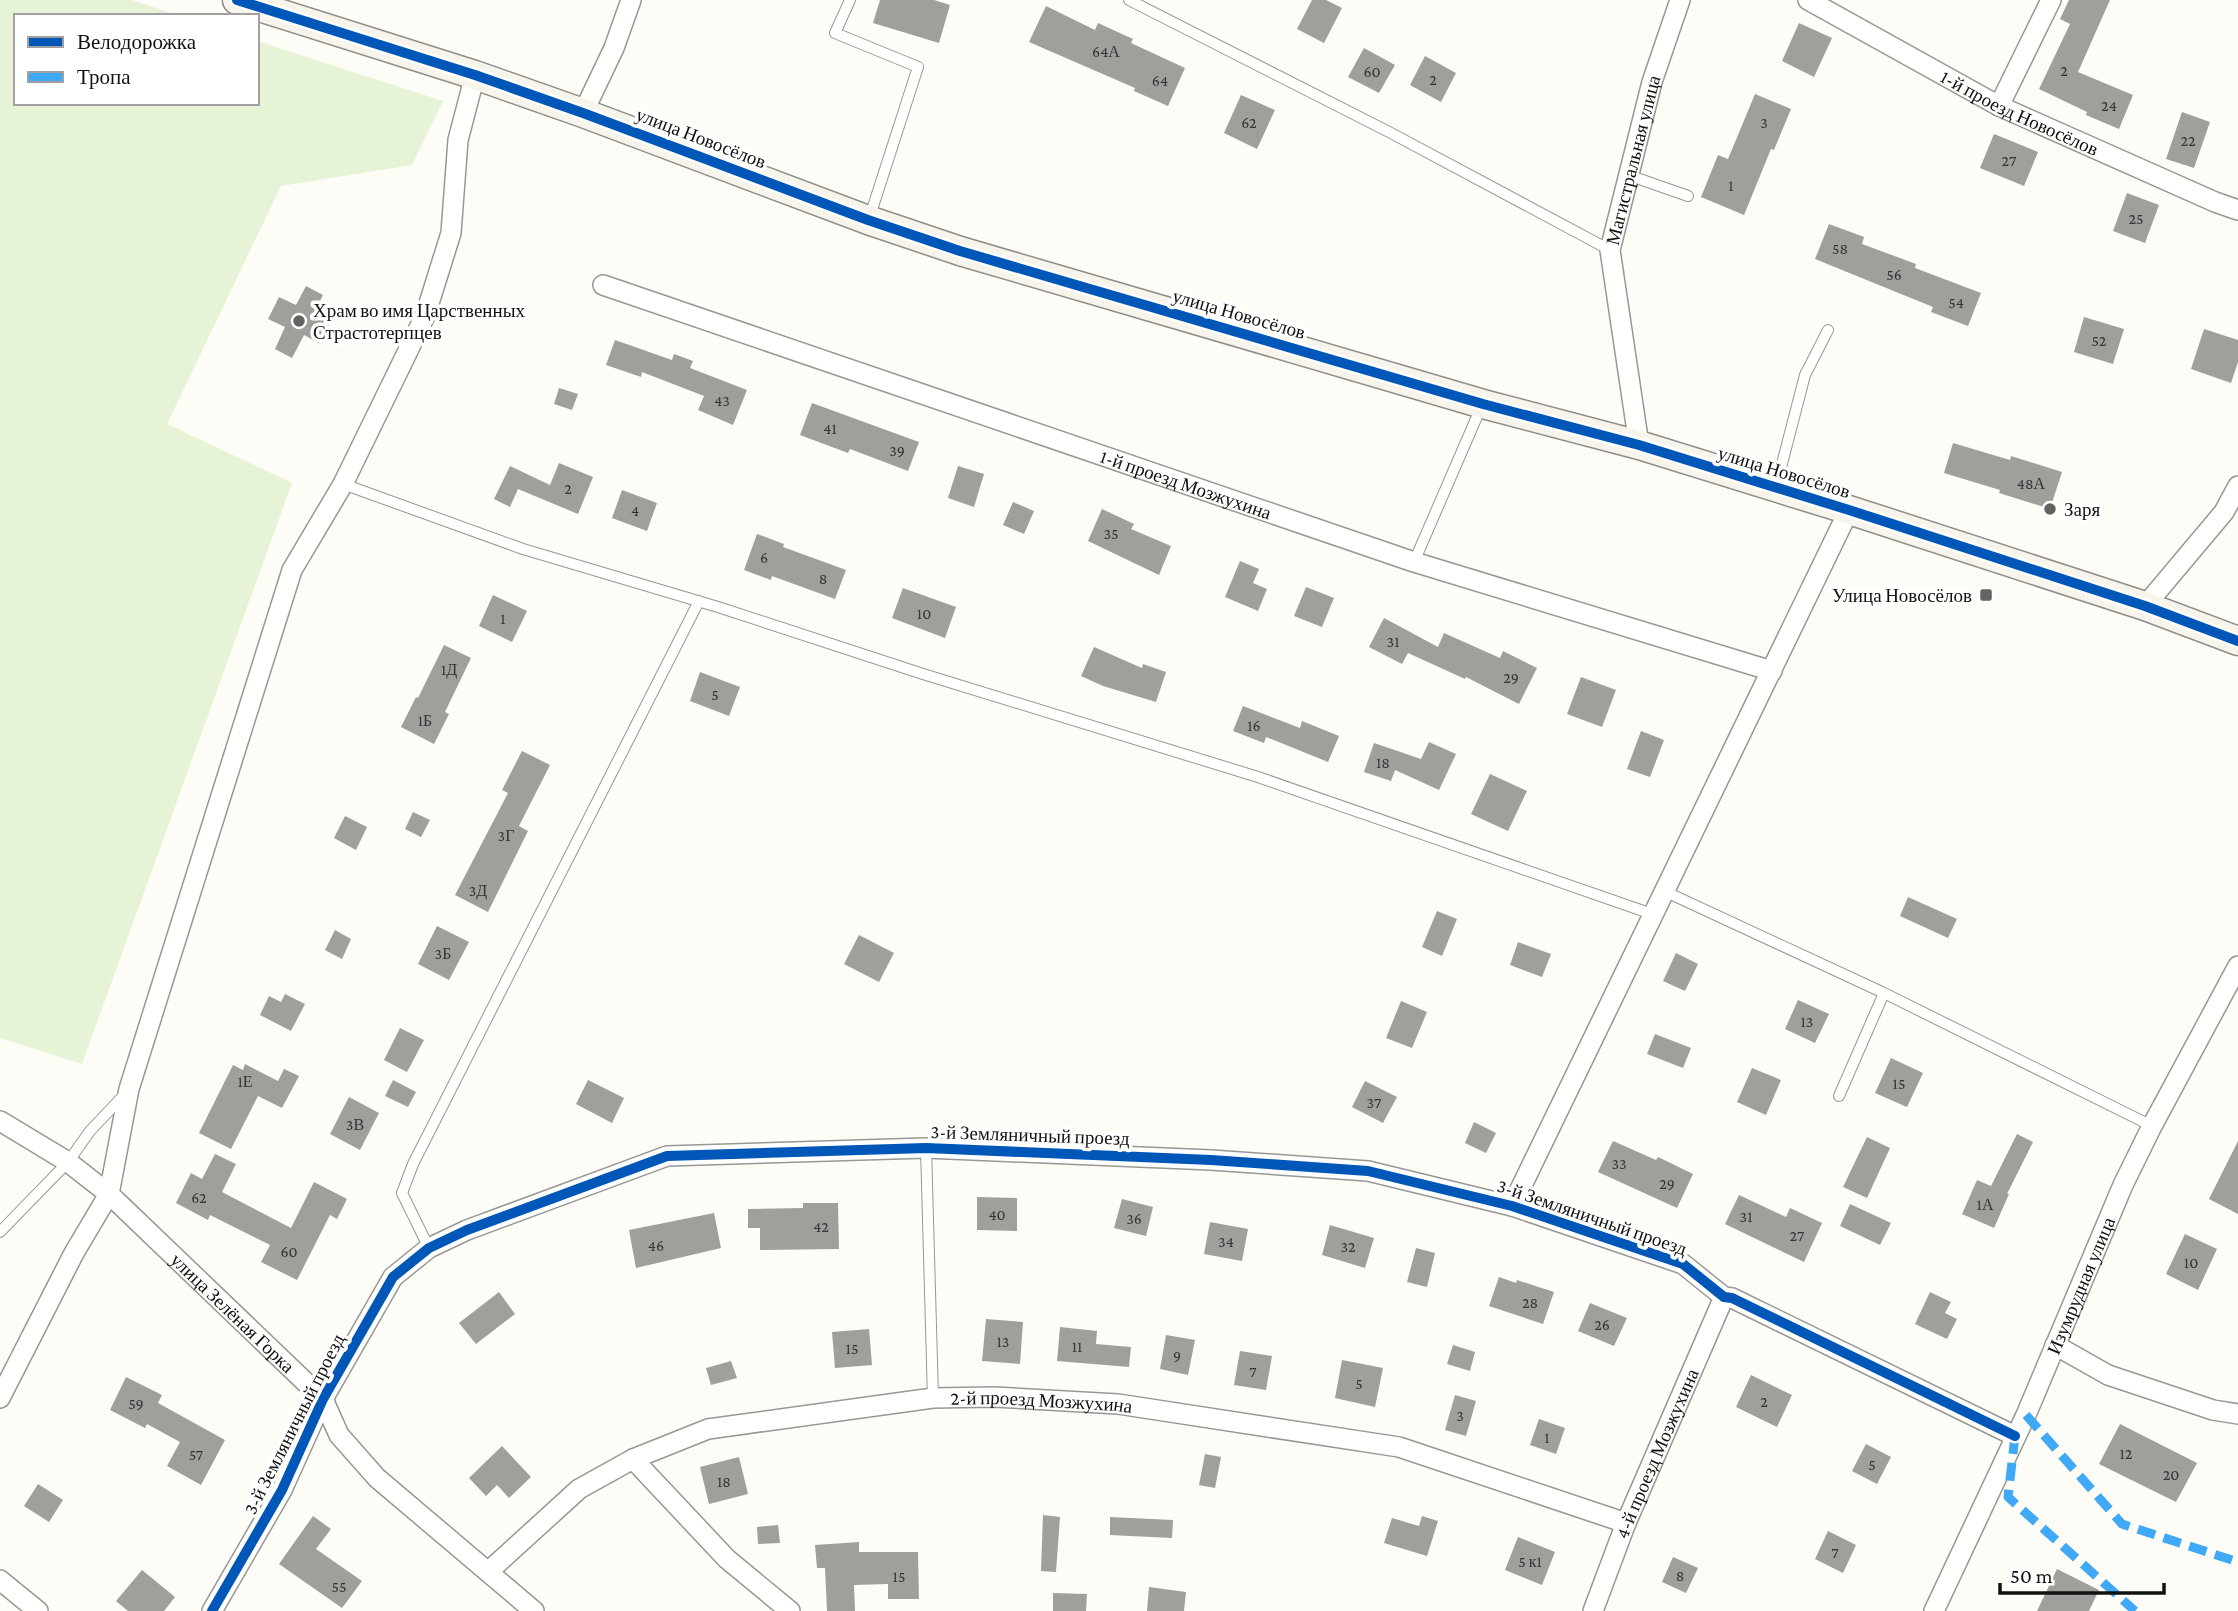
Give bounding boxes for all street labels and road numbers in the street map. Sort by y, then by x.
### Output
street label: 1-й проезд Новосёлов [1937,65,2102,159]
street label: Магистральная улица [1601,72,1664,247]
street label: улица Новосёлов [633,104,769,172]
street label: улица Новосёлов [1170,285,1308,343]
street label: улица Новосёлов [1715,442,1853,502]
street label: 1-й проезд Мозжухина [1098,445,1275,523]
street label: 3-й Земляничный проезд [930,1121,1130,1149]
street label: 3-й Земляничный проезд [1494,1175,1690,1259]
street label: Изумрудная улица [2042,1213,2119,1357]
street label: улица Зелёная Горка [167,1249,299,1377]
street label: 3-й Земляничный проезд [239,1330,349,1518]
street label: 4-й проезд Мозжухина [1611,1365,1702,1541]
street label: 2-й проезд Мозжухина [950,1386,1134,1417]

